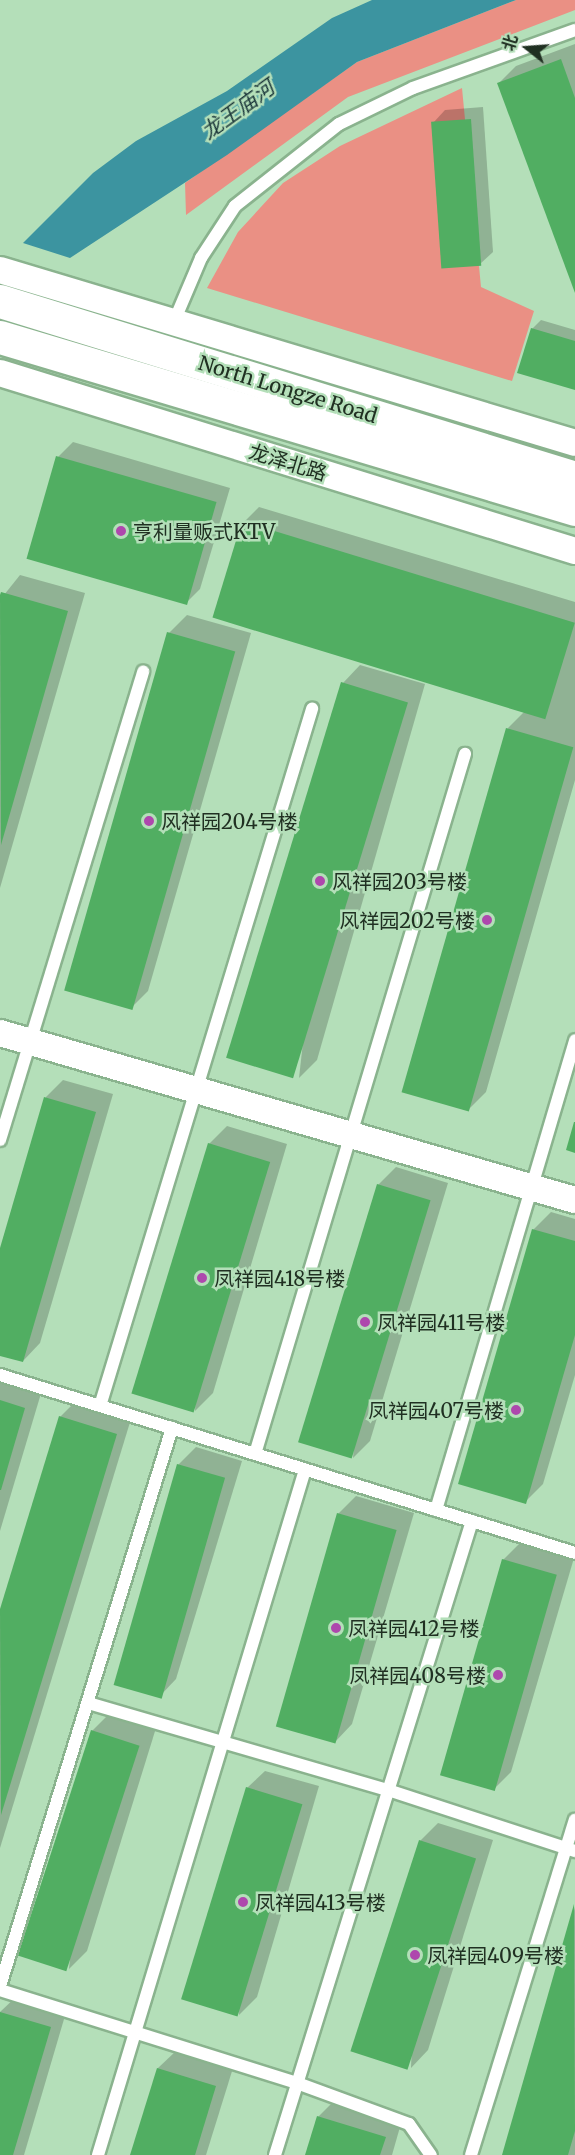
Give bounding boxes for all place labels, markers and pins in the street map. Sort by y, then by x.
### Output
place label: 亨利量贩式KTV [133,519,275,543]
marker: 亨利量贩式KTV [114,524,128,538]
place label: 风祥园204号楼 [161,809,297,833]
marker: 风祥园204号楼 [142,814,156,828]
place label: 风祥园203号楼 [332,869,467,893]
marker: 风祥园203号楼 [313,874,327,888]
place label: 风祥园202号楼 [339,908,475,932]
marker: 风祥园202号楼 [480,913,494,927]
place label: 凤祥园418号楼 [214,1266,345,1290]
marker: 凤祥园418号楼 [195,1271,209,1285]
place label: 凤祥园411号楼 [377,1310,505,1334]
marker: 凤祥园411号楼 [358,1315,372,1329]
place label: 凤祥园407号楼 [368,1398,504,1422]
marker: 凤祥园407号楼 [509,1403,523,1417]
place label: 凤祥园412号楼 [348,1616,480,1640]
marker: 凤祥园412号楼 [329,1621,343,1635]
place label: 凤祥园408号楼 [349,1663,486,1687]
marker: 凤祥园408号楼 [491,1668,505,1682]
place label: 凤祥园413号楼 [255,1890,386,1914]
marker: 凤祥园413号楼 [236,1895,250,1909]
place label: 凤祥园409号楼 [427,1943,564,1967]
marker: 凤祥园409号楼 [408,1948,422,1962]

